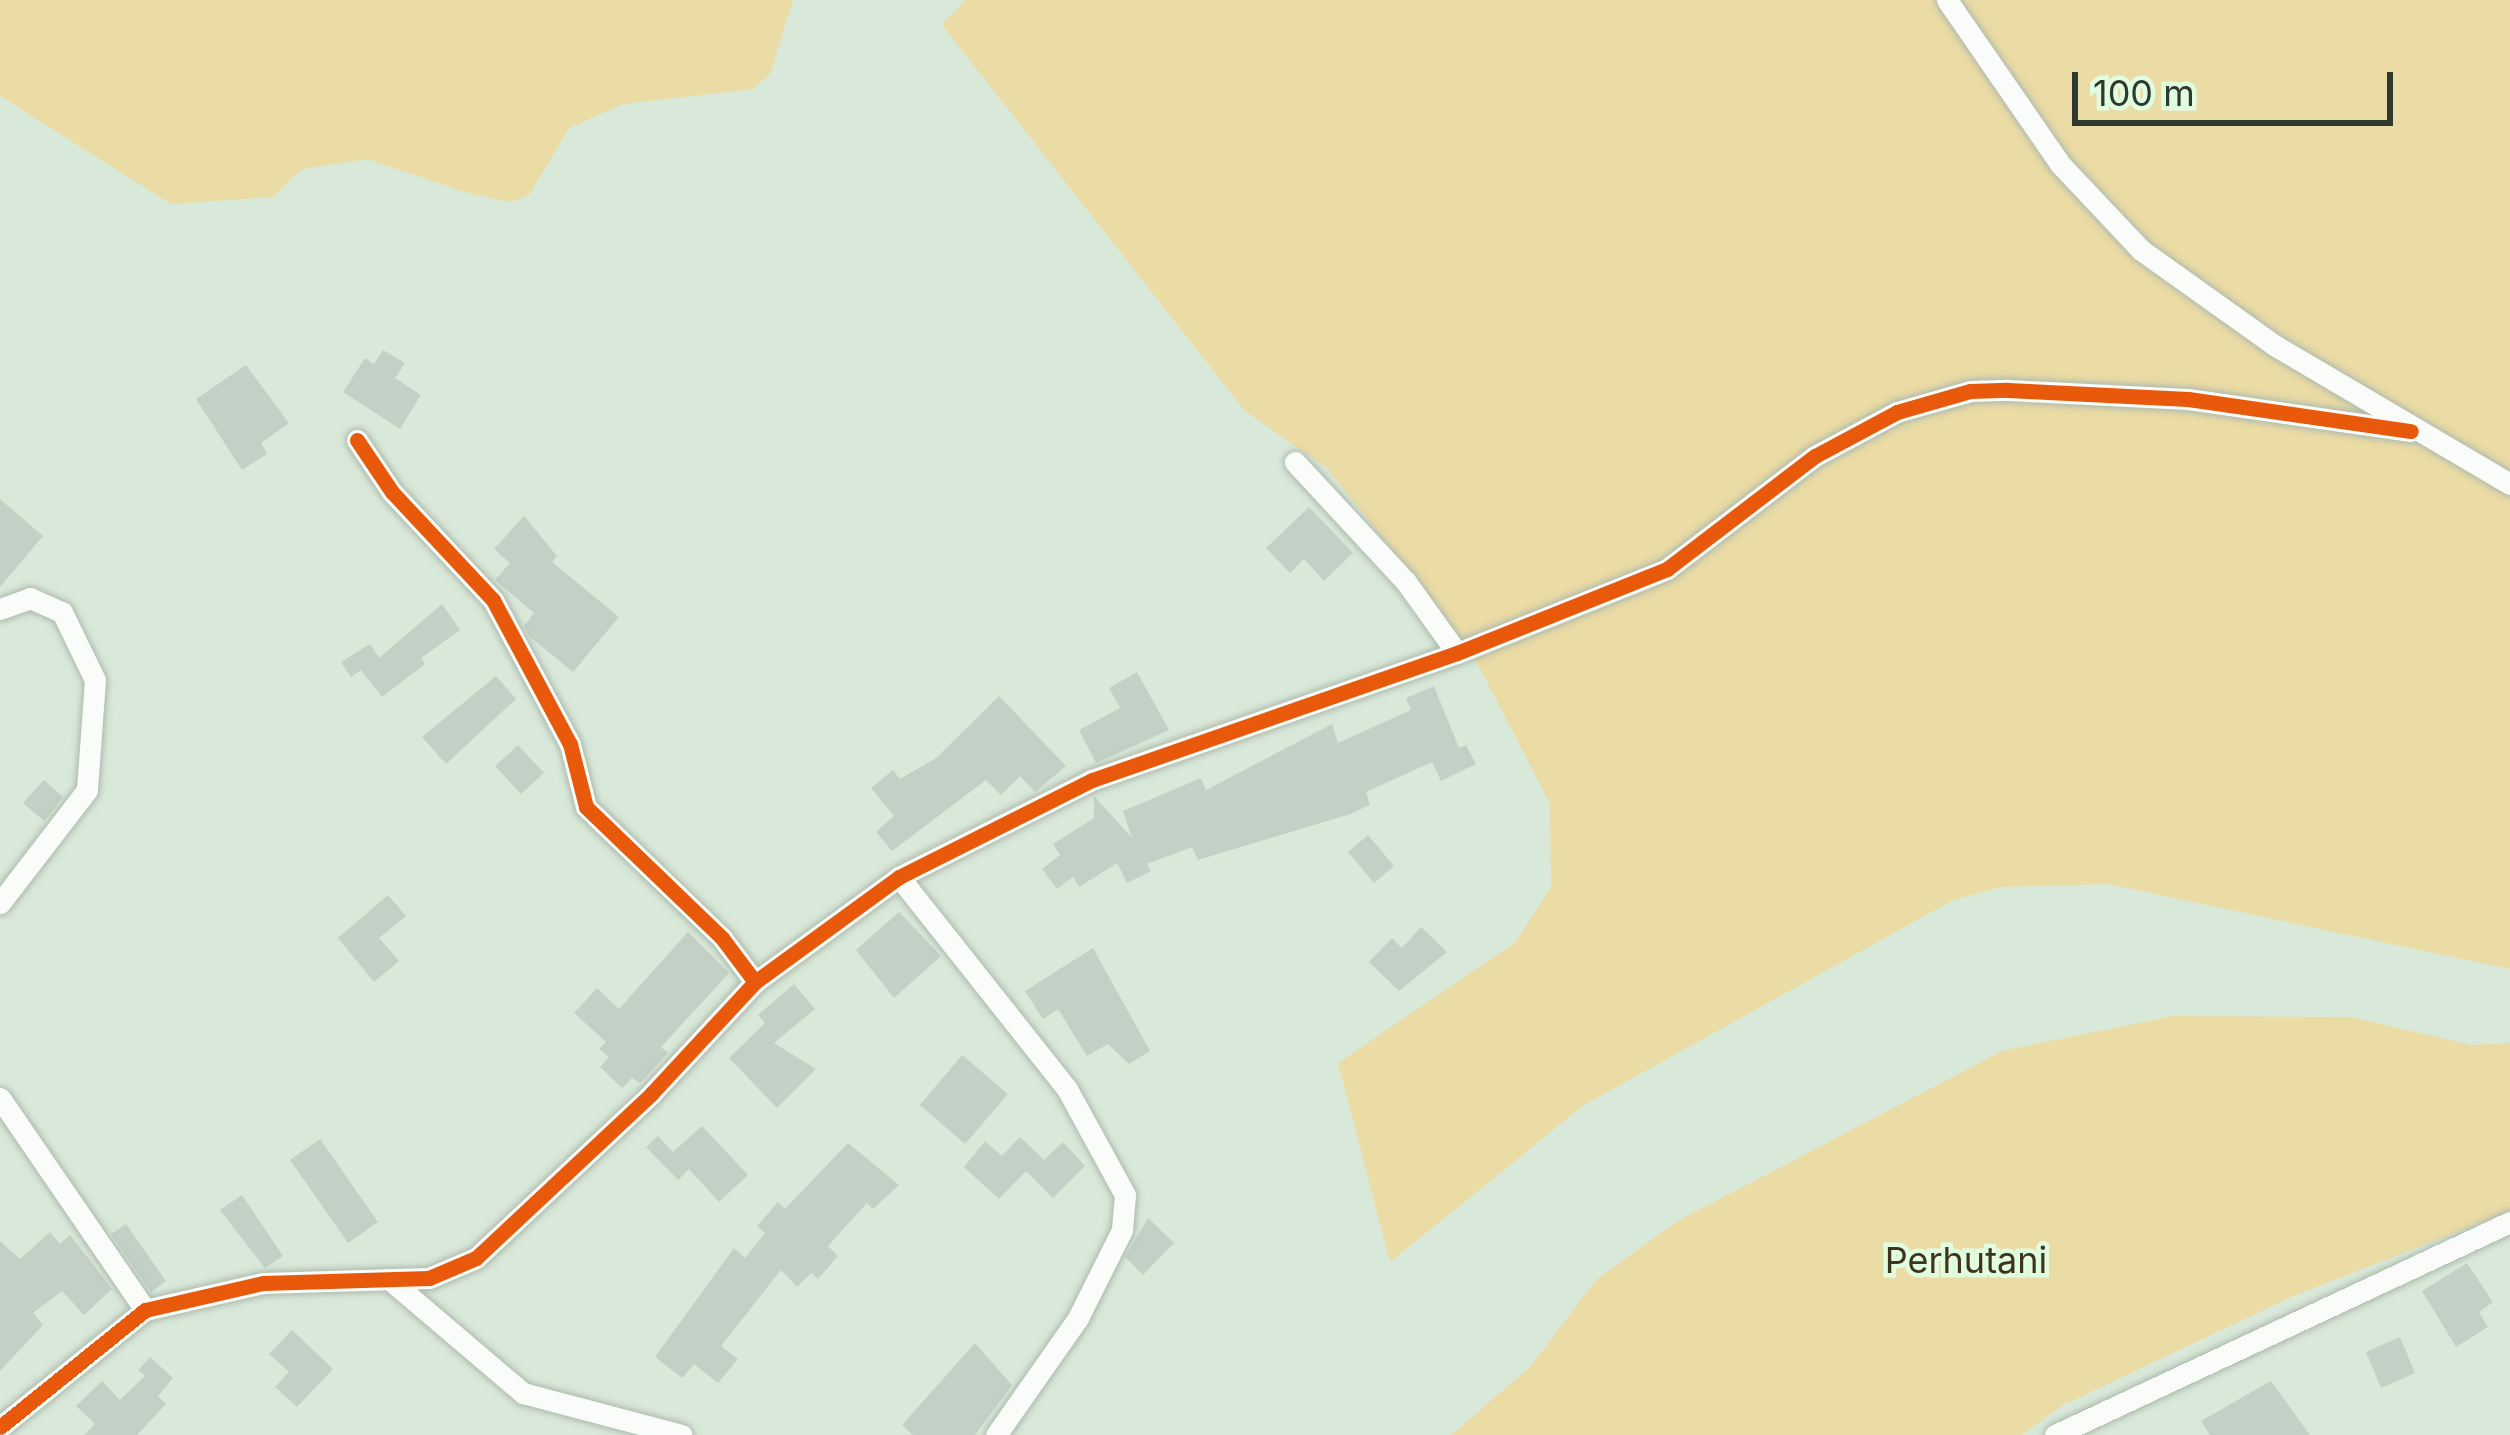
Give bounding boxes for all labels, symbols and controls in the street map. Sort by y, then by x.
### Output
scale bar [2078,48,2399,122]
text: 100 m [2093,71,2195,115]
park label: Perhutani [1885,1239,2047,1283]

